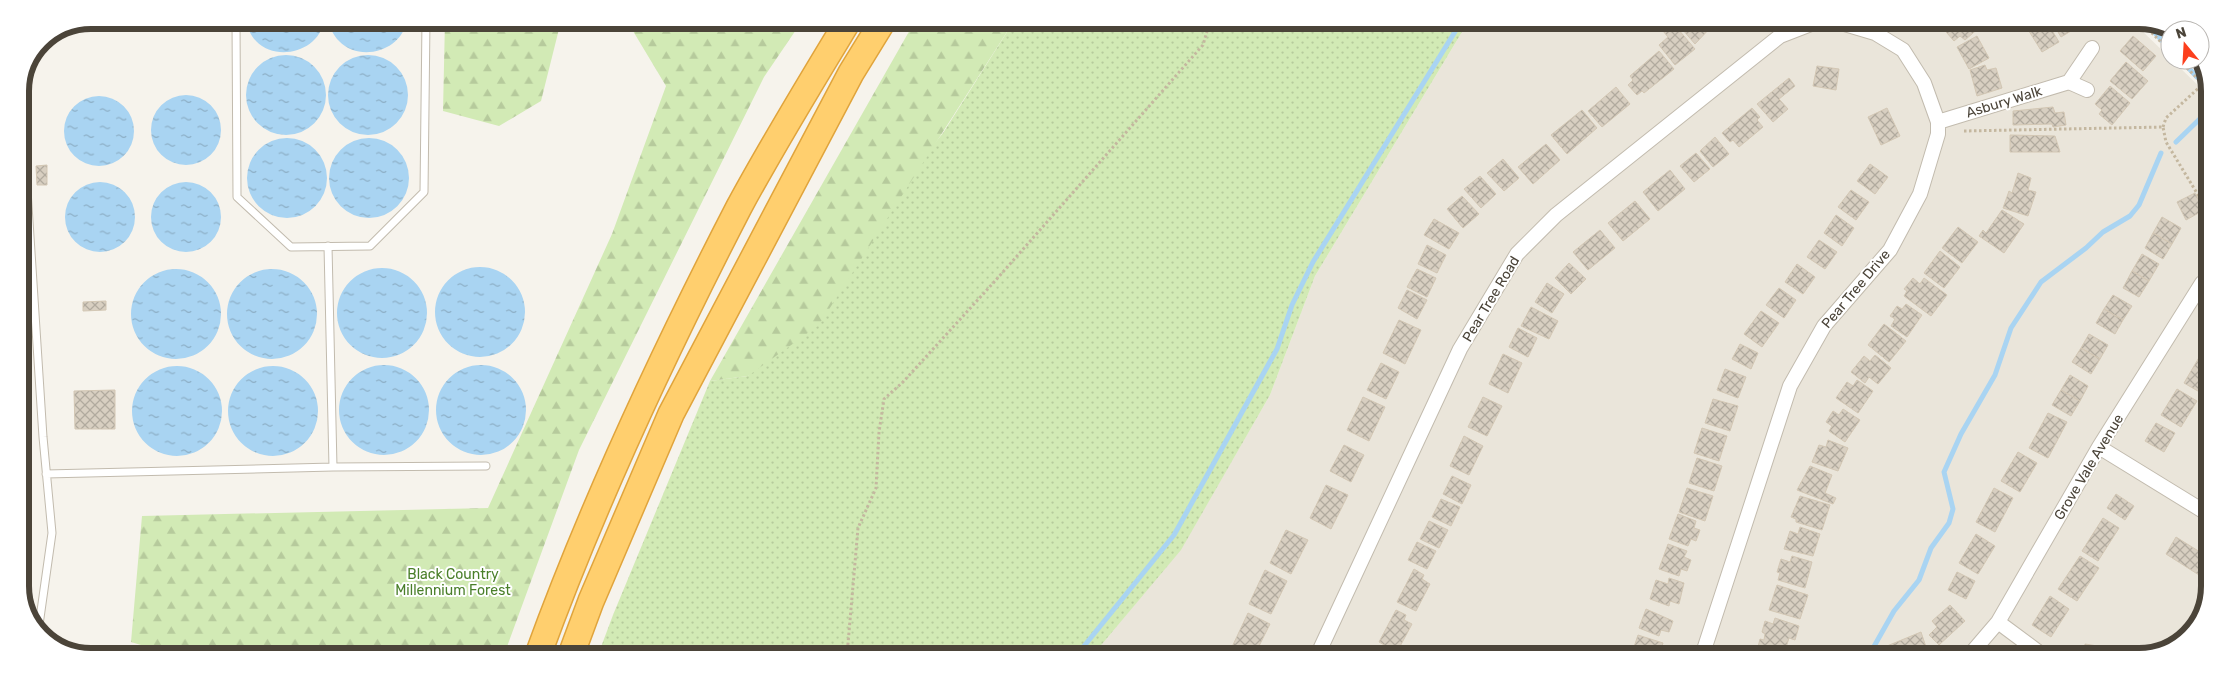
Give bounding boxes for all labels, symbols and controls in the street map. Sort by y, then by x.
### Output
north arrow [2160,20,2210,70]
text: N [2174,23,2189,43]
street label: Asbury Walk [1964,82,2045,122]
street label: Pear Tree Drive [1818,246,1894,332]
street label: Pear Tree Road [1459,253,1523,345]
street label: Grove Vale Avenue [2051,411,2127,523]
park label: Black Country Millennium Forest [395,566,511,599]

